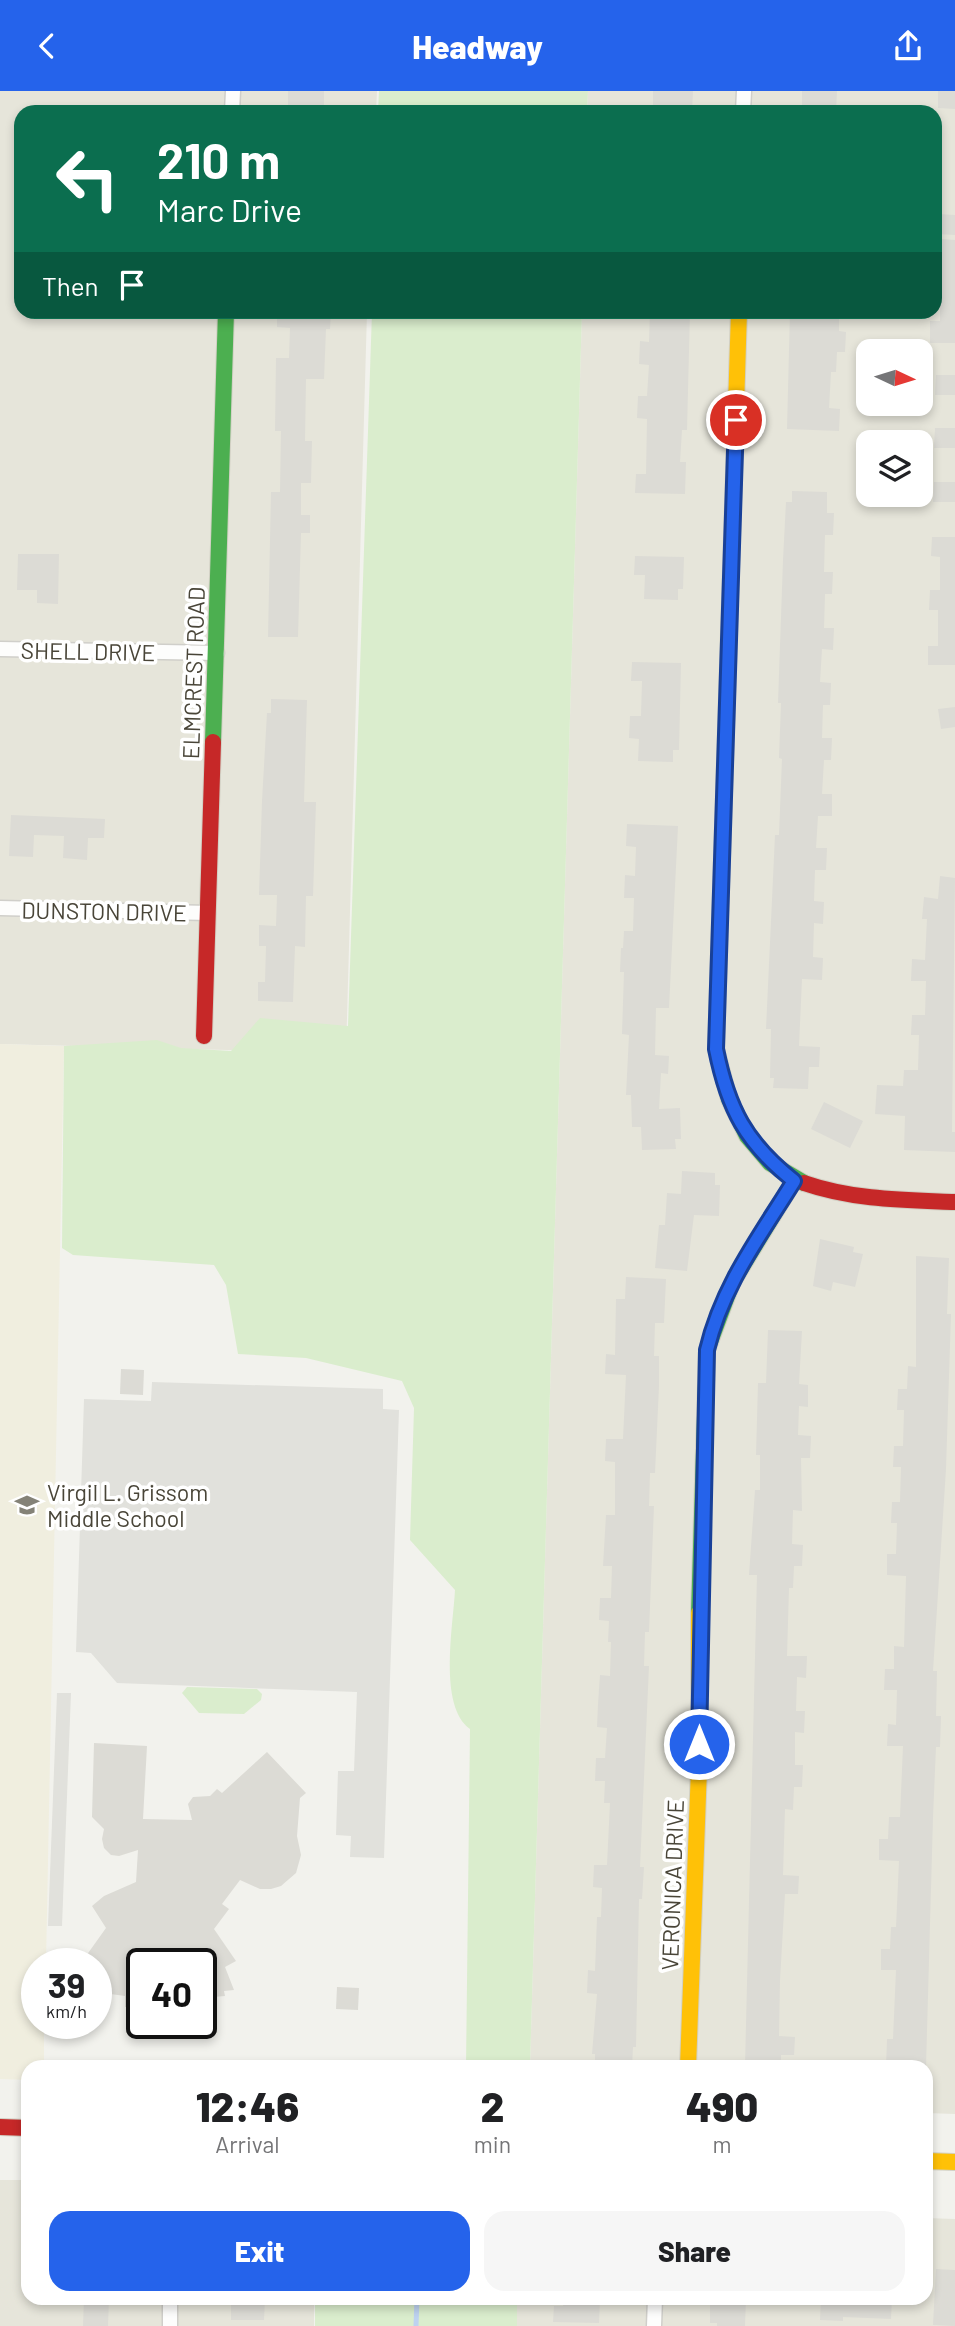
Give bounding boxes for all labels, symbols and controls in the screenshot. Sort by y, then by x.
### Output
icon: back [28,27,66,65]
text: Headway [412,27,543,65]
icon: share [889,27,927,65]
text: 210 m [157,130,280,189]
icon: left [42,133,133,224]
text: Marc Drive [157,190,302,228]
icon: arrive [113,266,151,304]
text: Then [42,270,99,301]
north arrow [856,339,933,417]
map controls [856,339,933,507]
pin [706,390,766,450]
icon: arrive [717,401,755,439]
button: layers [856,430,933,507]
street label: ELMCREST ROAD [176,586,210,760]
street label: SHELL DRIVE [21,636,155,666]
street label: DUNSTON DRIVE [21,896,187,926]
place label: Virgil L. Grissom Middle School [47,1478,208,1532]
school or university icon: Virgil L. Grissom Middle School [13,1491,41,1519]
position arrow [662,1707,736,1781]
street label: VERONICA DRIVE [655,1799,689,1971]
speed limit sign: 40 [126,1948,217,2039]
text: 39 [48,1963,85,2005]
text: km/h [46,2000,87,2022]
text: 12:46 [196,2080,299,2130]
text: 2 [481,2080,504,2130]
text: 490 [686,2080,758,2130]
text: Arrival [215,2130,280,2158]
text: min [474,2130,511,2158]
text: m [713,2130,732,2158]
button: Exit [49,2211,470,2291]
button: Share [484,2211,905,2291]

